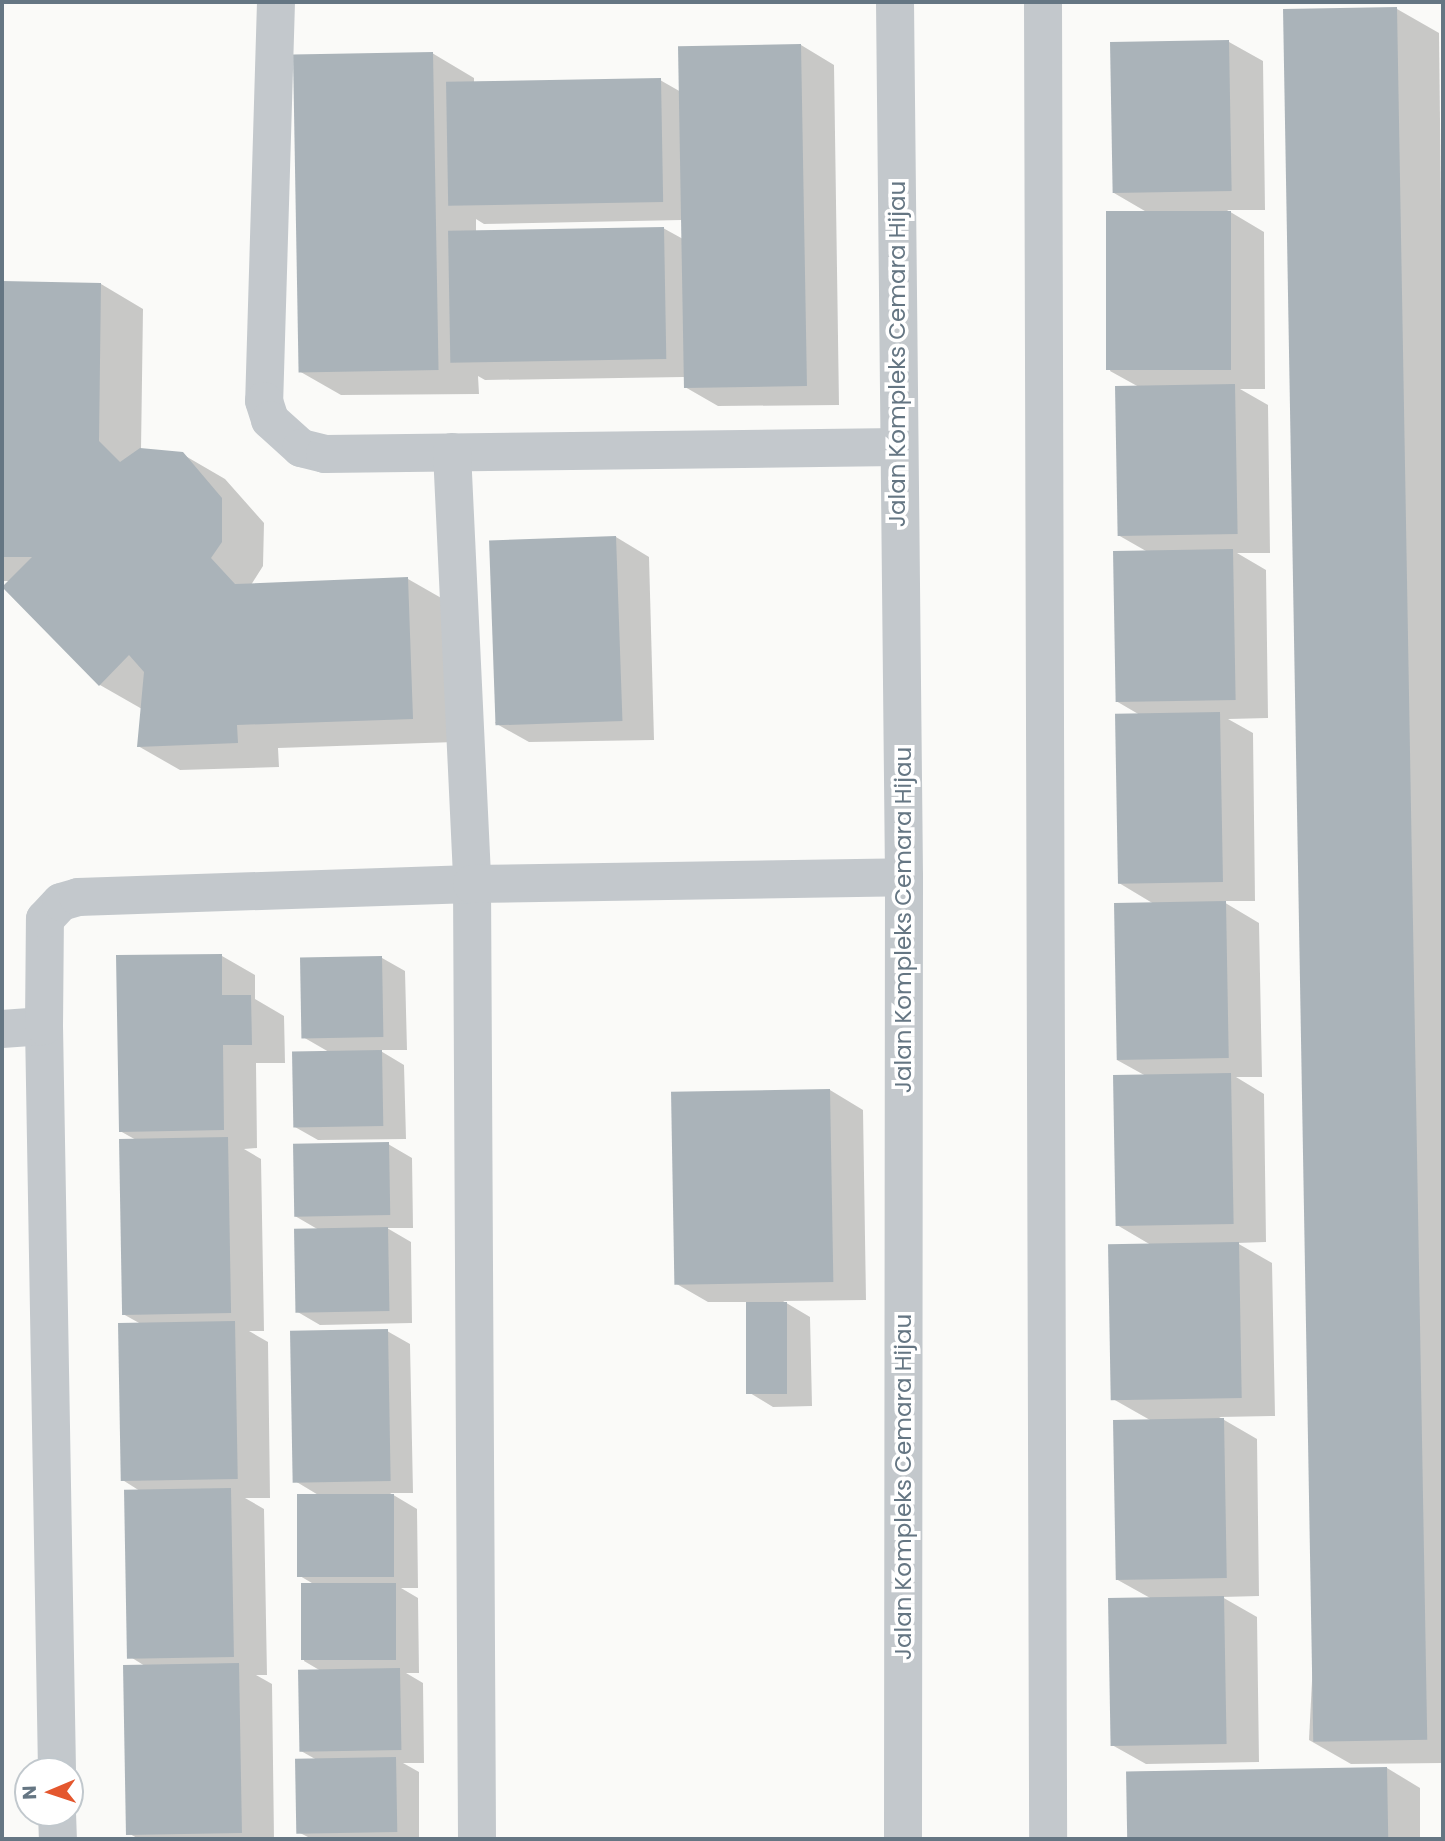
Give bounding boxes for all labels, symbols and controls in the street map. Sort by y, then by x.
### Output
street label: Jalan Kompleks Cemara Hijau [883,181,911,527]
street label: Jalan Kompleks Cemara Hijau [889,747,917,1093]
street label: Jalan Kompleks Cemara Hijau [889,1314,917,1660]
north arrow [14,1757,84,1827]
text: N [16,1785,43,1800]

